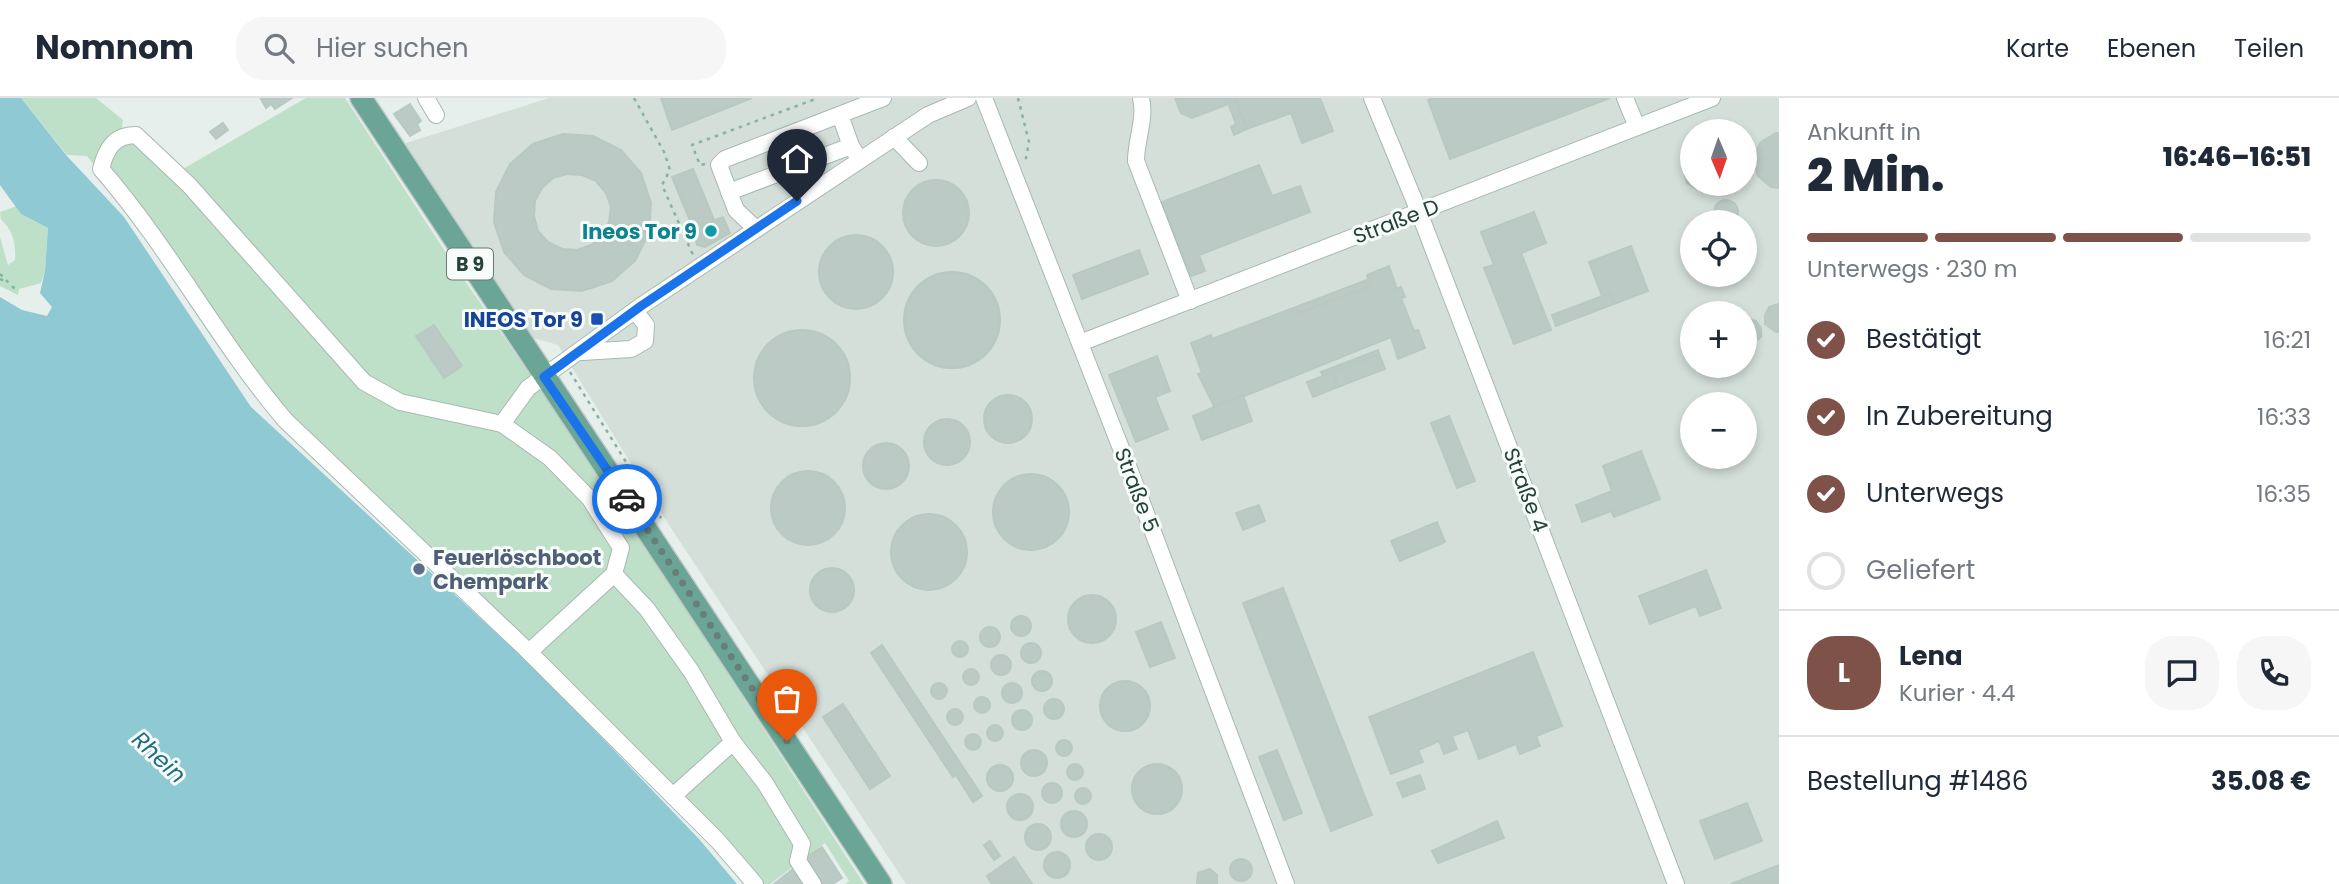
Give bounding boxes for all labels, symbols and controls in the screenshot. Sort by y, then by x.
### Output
search box [236,17,726,80]
text: Nomnom [35,24,194,71]
icon: search [260,29,298,67]
text: Hier suchen [316,30,469,66]
text: Karte [2006,32,2069,65]
text: Ebenen [2107,32,2196,65]
text: Teilen [2234,32,2304,65]
text: Ankunft in [1807,116,1921,148]
north arrow [1680,119,1757,196]
map controls [1680,119,1757,469]
pin [767,129,827,201]
text: 16:46–16:51 [2163,139,2311,175]
icon: home [778,140,816,178]
text: 2 Min. [1807,143,1945,207]
street label: Straße D [1349,191,1443,251]
button: locate [1680,210,1757,287]
place label: Ineos Tor 9 [582,217,697,246]
marker: Ineos Tor 9 [703,223,719,239]
road number: B 9 [447,248,493,280]
text: Unterwegs · 230 m [1807,253,2017,285]
button: + [1680,301,1757,378]
place label: INEOS Tor 9 [464,305,583,334]
marker: INEOS Tor 9 [589,311,605,327]
icon: check [1807,321,1845,359]
text: Bestätigt [1866,321,1982,357]
text: 16:21 [2264,324,2311,356]
button: − [1680,392,1757,469]
icon: check [1807,398,1845,436]
text: In Zubereitung [1866,398,2053,434]
text: 16:33 [2257,401,2311,433]
street label: Straße 5 [1108,444,1166,536]
street label: Straße 4 [1497,444,1555,536]
courier [592,464,662,534]
icon: check [1807,475,1845,513]
text: Unterwegs [1866,475,2004,511]
text: 16:35 [2256,478,2311,510]
icon: car [608,480,646,518]
place label: Feuerlöschboot Chempark [433,543,601,596]
text: Geliefert [1866,552,1975,588]
marker: Feuerlöschboot Chempark [411,561,427,577]
button: chat [2145,636,2219,710]
button: phone [2237,636,2311,710]
text: Lena [1899,638,1963,674]
text: L [1838,655,1850,691]
pin [757,669,817,741]
text: Kurier · 4.4 [1899,677,2016,709]
icon: bag [768,680,806,718]
water label: Rhein [125,724,193,790]
text: Bestellung #1486 [1807,763,2028,799]
text: 35.08 € [2211,763,2311,799]

